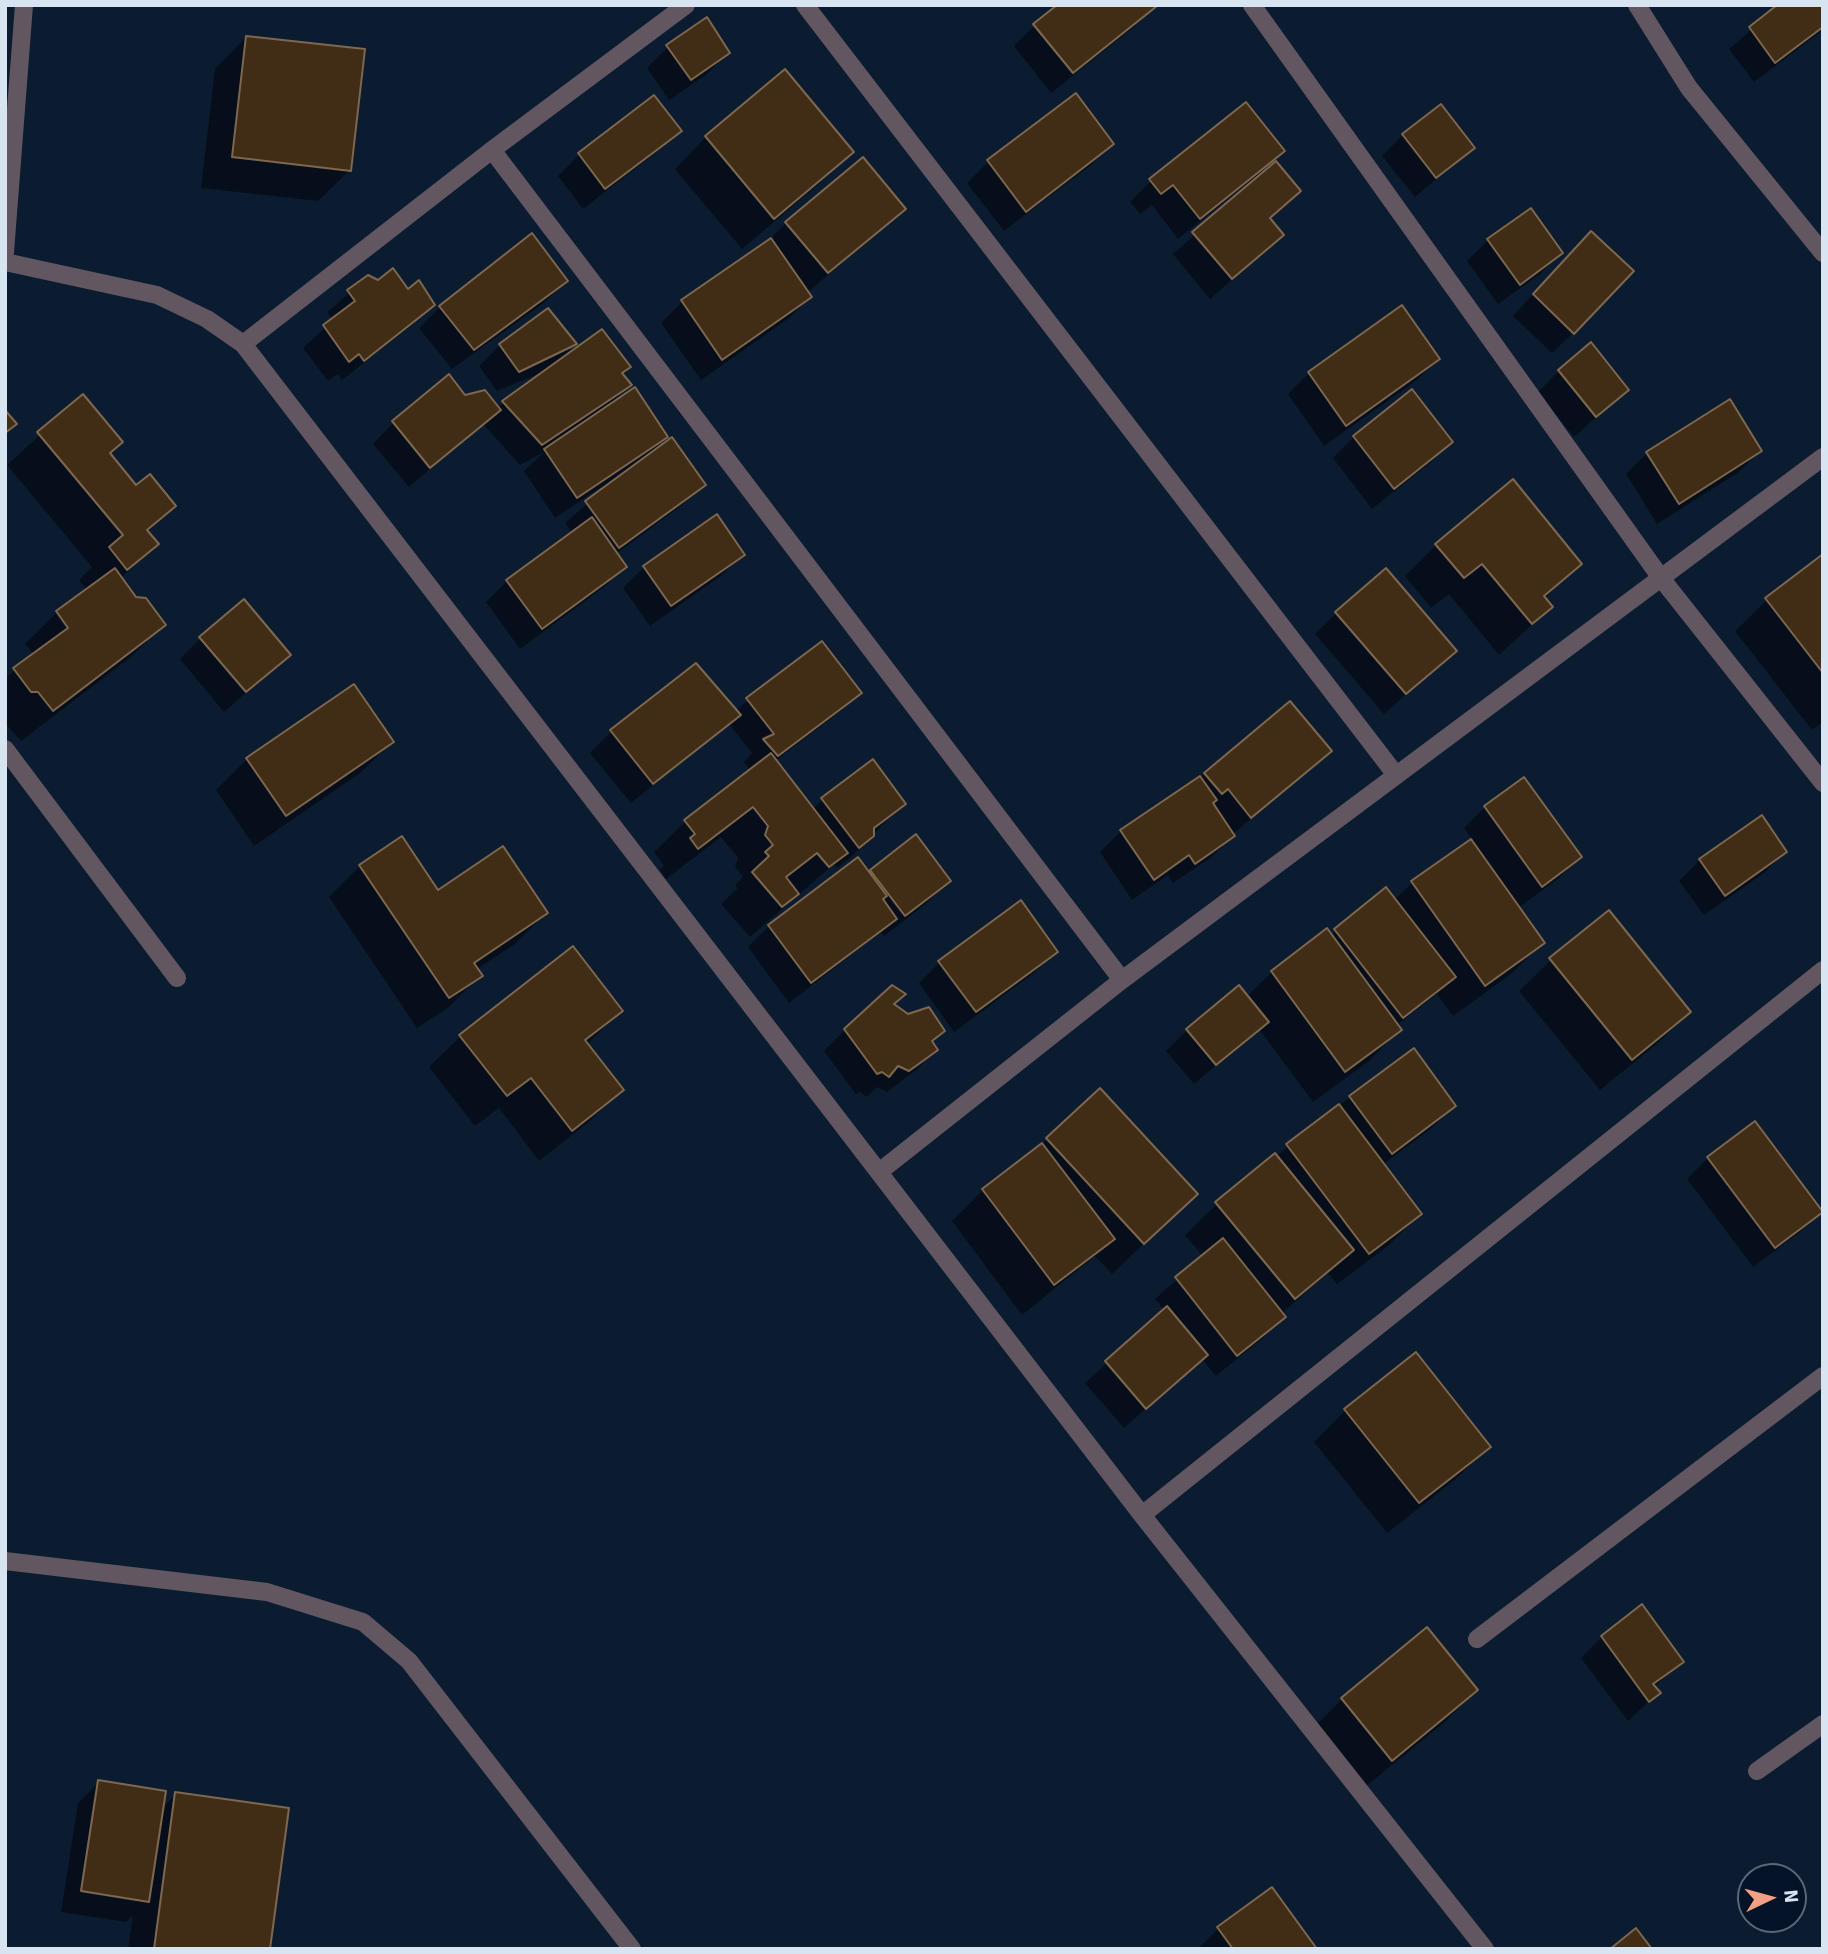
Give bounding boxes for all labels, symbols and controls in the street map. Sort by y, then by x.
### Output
north arrow [1737,1863,1807,1933]
text: N [1778,1889,1803,1904]

